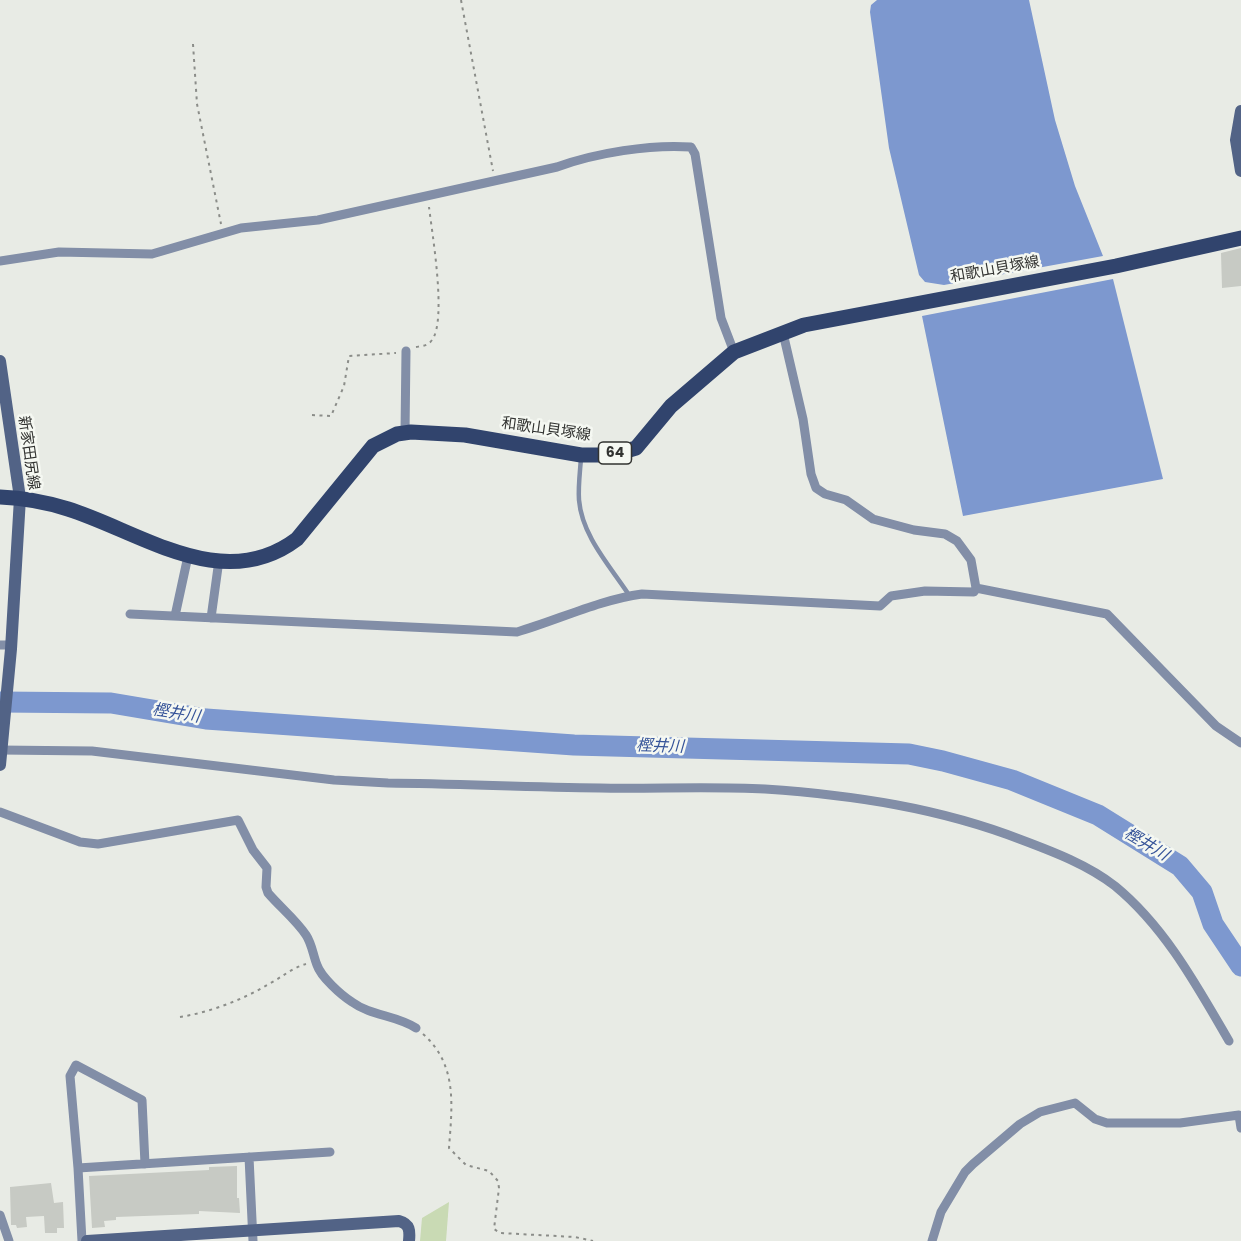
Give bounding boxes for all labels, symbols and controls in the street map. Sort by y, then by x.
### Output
street label: 和歌山貝塚線 [949,253,1041,287]
street label: 新家田尻線 [14,415,42,491]
street label: 和歌山貝塚線 [500,415,592,445]
road number: 64 [598,442,632,464]
water label: 樫井川 [151,701,201,727]
water label: 樫井川 [636,737,684,757]
water label: 樫井川 [1120,824,1172,866]

